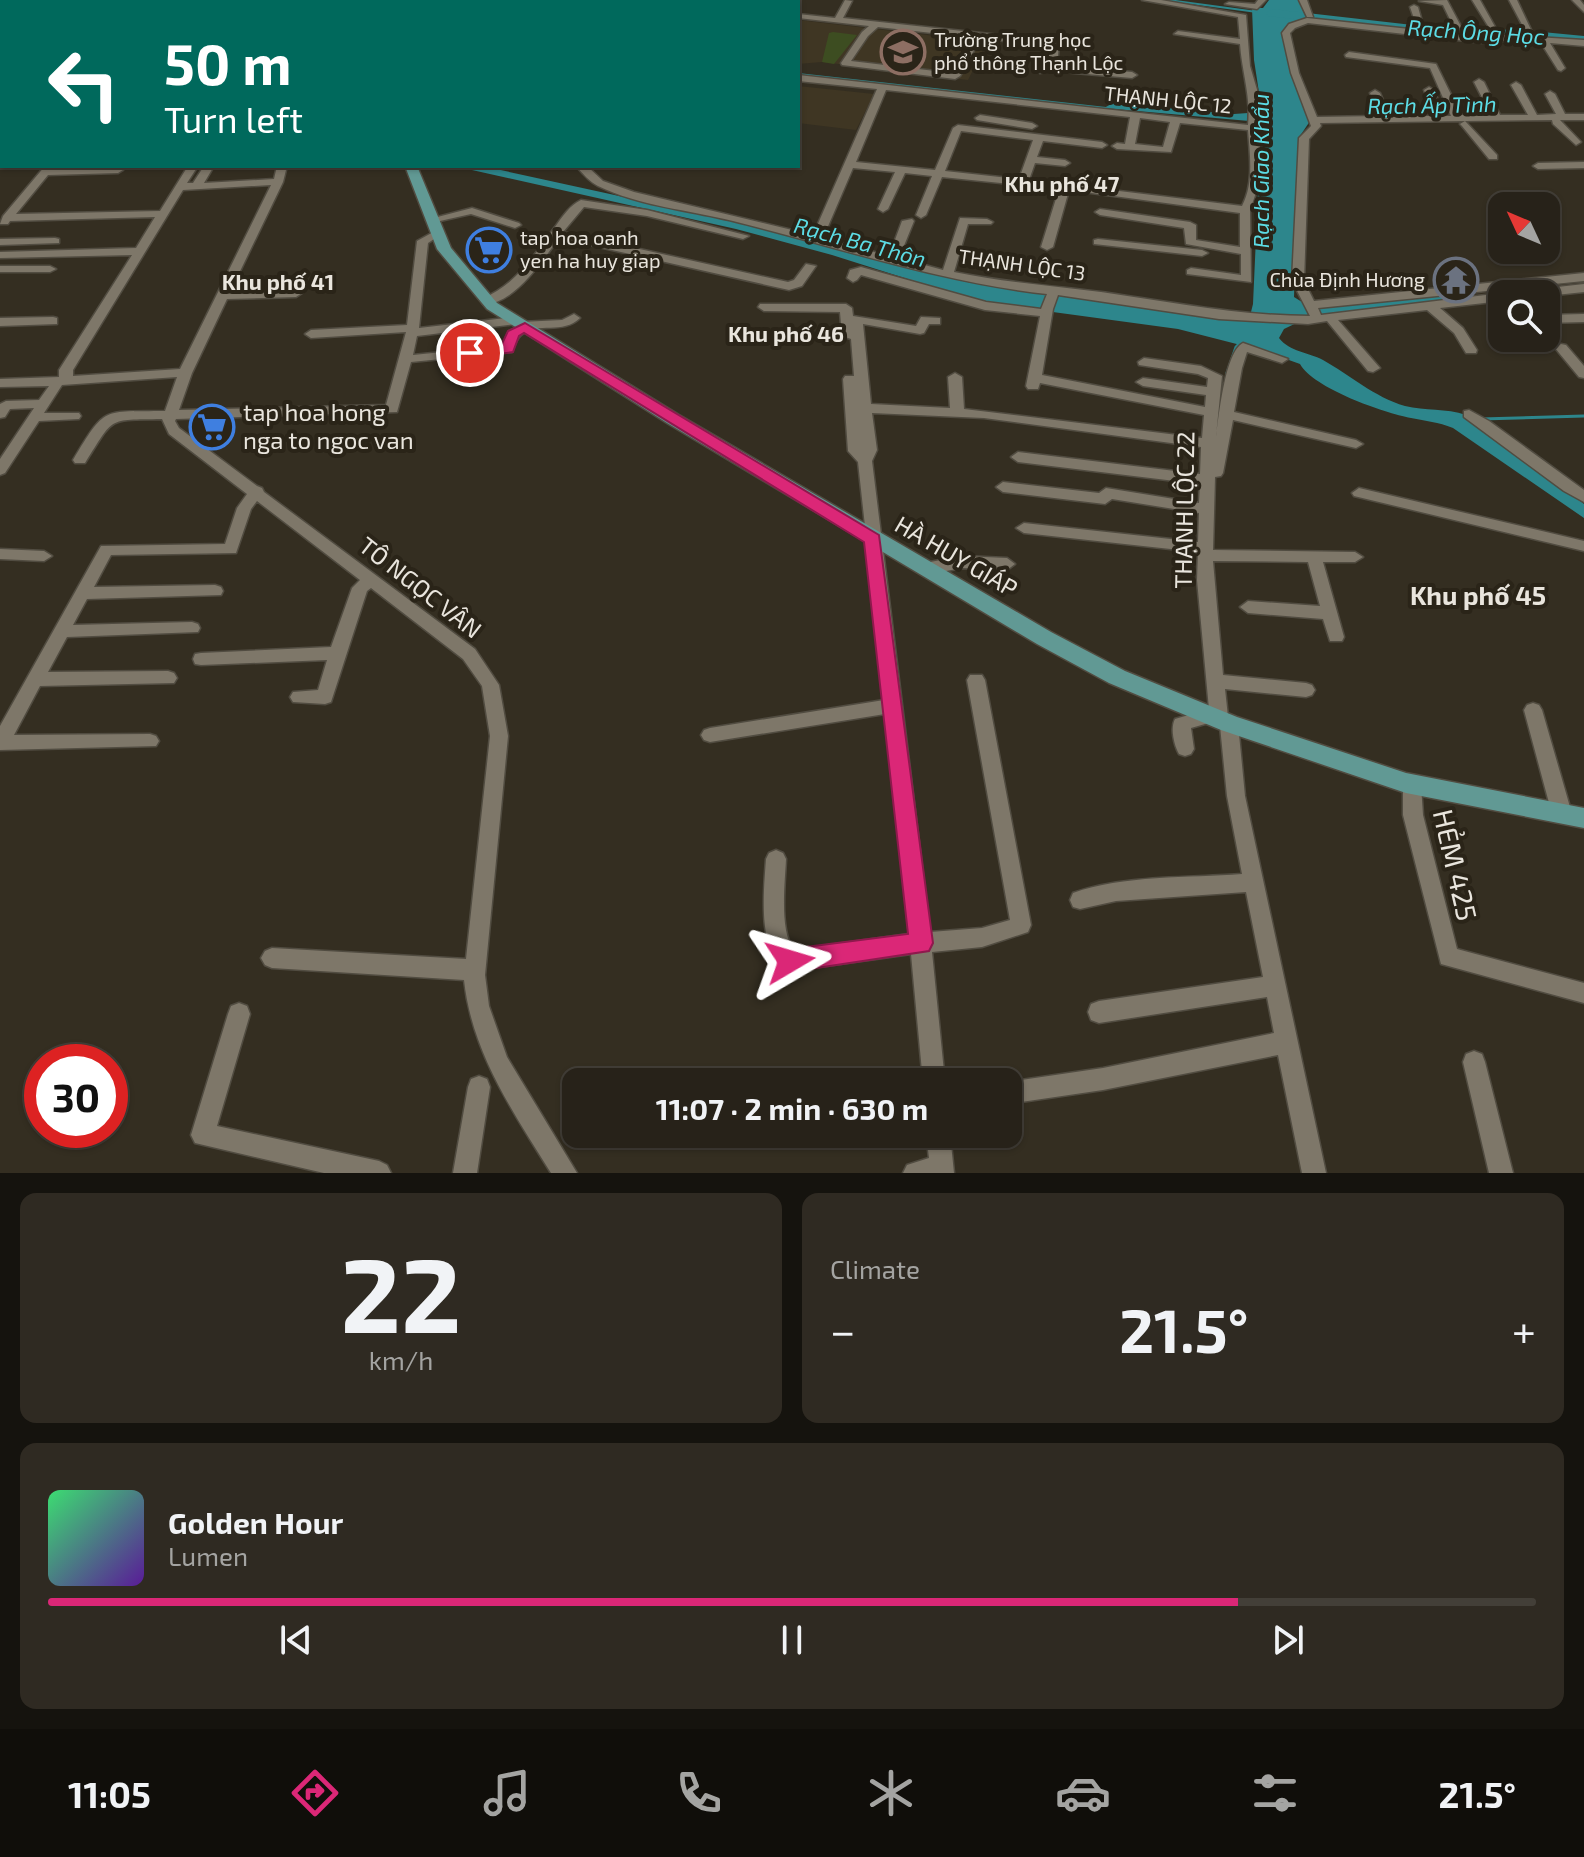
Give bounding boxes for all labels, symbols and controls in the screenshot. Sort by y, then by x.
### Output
water label: Rạch Ông Học [1407,13,1546,49]
place label: Trường Trung học phổ thông Thạnh Lộc [934,27,1124,74]
school or university icon: Trường Trung học phổ thông Thạnh Lộc [879,28,927,76]
text: 50 m [164,29,292,96]
icon: left [32,32,136,136]
street label: THẠNH LỘC 12 [1103,80,1233,118]
water label: Rạch Ấp Tình [1367,90,1497,118]
water label: Rạch Giao Khẩu [1247,94,1273,248]
text: Turn left [164,97,303,140]
district label: Khu phố 47 [1005,170,1120,196]
north arrow [1488,192,1560,264]
map controls [1488,192,1560,352]
water label: Rạch Ba Thôn [792,211,929,271]
place label: tap hoa oanh yen ha huy giap [520,225,661,272]
supermarket icon: tap hoa oanh yen ha huy giap [465,226,513,274]
street label: THẠNH LỘC 13 [957,243,1087,285]
temple icon: Chùa Định Hương [1432,256,1480,304]
place label: Chùa Định Hương [1269,267,1425,291]
district label: Khu phố 41 [222,268,334,294]
button: search [1488,280,1560,352]
pin [436,319,504,387]
district label: Khu phố 46 [728,320,844,346]
icon: arrive [448,331,492,375]
place label: tap hoa hong nga to ngoc van [243,397,414,454]
supermarket icon: tap hoa hong nga to ngoc van [188,403,236,451]
street label: THẠNH LỘC 22 [1168,431,1199,589]
street label: HÀ HUY GIÁP [890,509,1023,602]
street label: TÔ NGỌC VÂN [354,530,488,644]
district label: Khu phố 45 [1410,579,1546,610]
street label: HẺM 425 [1427,806,1485,924]
position arrow [748,919,832,1003]
speed limit sign: 30 [24,1044,128,1148]
text: 11:07 · 2 min · 630 m [656,1090,928,1126]
text: 22 [341,1229,461,1354]
text: Climate [830,1253,920,1284]
text: 21.5° [1119,1293,1248,1365]
text: − [830,1303,856,1356]
text: + [1512,1303,1536,1356]
text: km/h [369,1344,433,1375]
text: Golden Hour [168,1504,343,1540]
text: Lumen [168,1540,248,1571]
icon: previous [274,1618,318,1662]
icon: pause [770,1618,814,1662]
icon: next [1266,1618,1310,1662]
icon: directions [287,1765,343,1821]
icon: music [479,1765,535,1821]
icon: phone [671,1765,727,1821]
icon: climate [863,1765,919,1821]
icon: car [1055,1765,1111,1821]
icon: filters [1247,1765,1303,1821]
text: 11:05 [68,1772,151,1815]
text: 21.5° [1438,1772,1516,1815]

